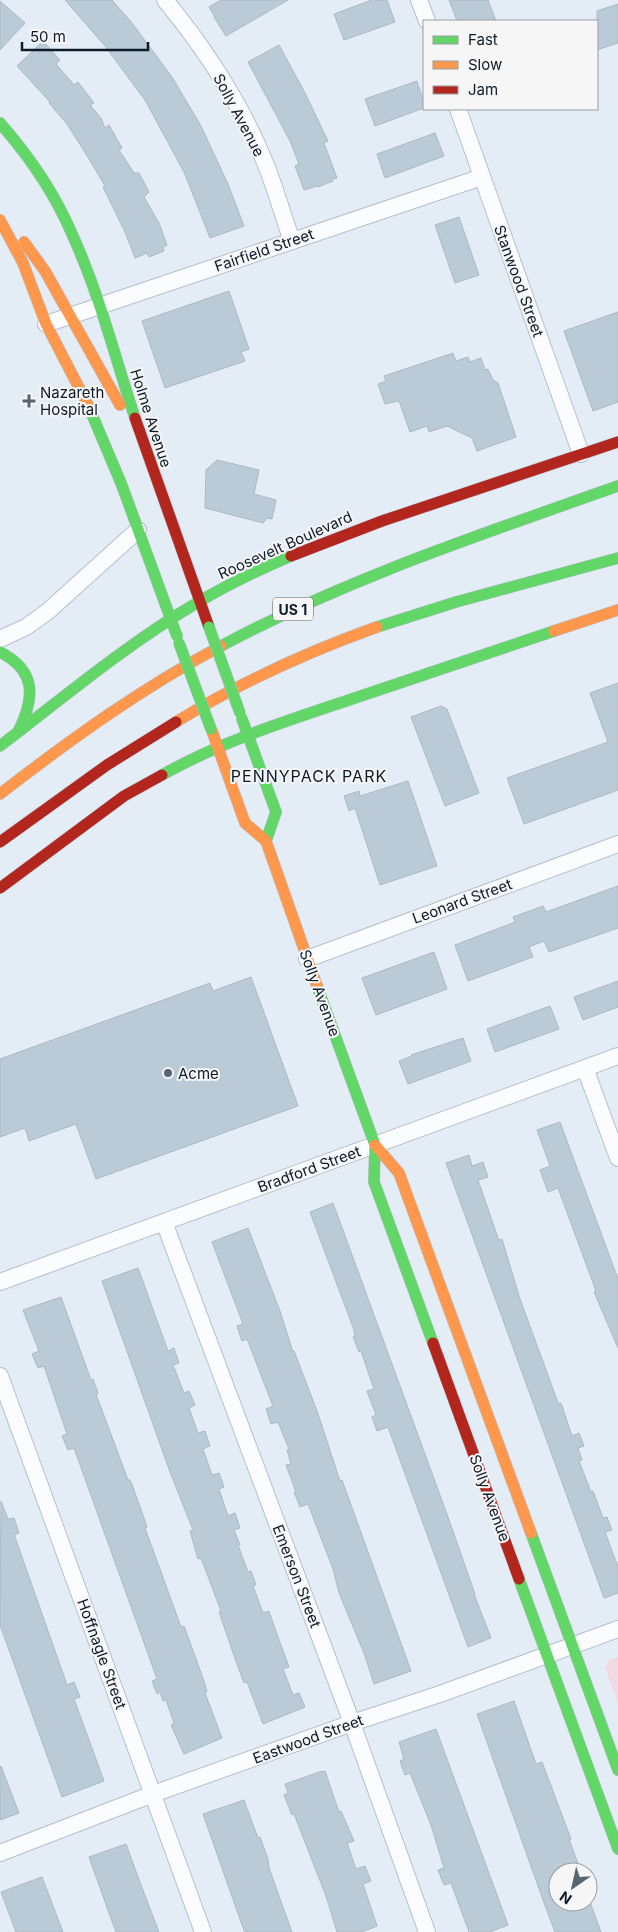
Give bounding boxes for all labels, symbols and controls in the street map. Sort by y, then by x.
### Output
scale bar [22,20,149,52]
legend [423,20,598,110]
text: 50 m [30,27,66,46]
text: Fast [468,30,498,49]
text: Slow [468,55,502,74]
street label: Solly Avenue [209,70,269,160]
text: Jam [468,80,498,99]
street label: Stanwood Street [490,222,548,340]
street label: Fairfield Street [212,224,316,276]
street label: Holme Avenue [126,366,176,470]
place label: Nazareth Hospital [40,383,104,419]
marker: Nazareth Hospital [22,394,36,408]
street label: Roosevelt Boulevard [215,507,355,583]
road number: US 1 [273,598,313,620]
district label: PENNYPACK PARK [231,766,387,786]
street label: Leonard Street [410,874,514,928]
street label: Solly Avenue [295,947,345,1039]
place label: Acme [178,1064,219,1083]
marker: Acme [162,1067,174,1079]
street label: Bradford Street [255,1142,363,1196]
street label: Solly Avenue [465,1452,515,1544]
street label: Emerson Street [269,1522,325,1630]
street label: Hoffnagle Street [73,1596,131,1712]
street label: Eastwood Street [250,1710,366,1768]
north arrow [548,1862,598,1912]
text: N [556,1888,575,1908]

